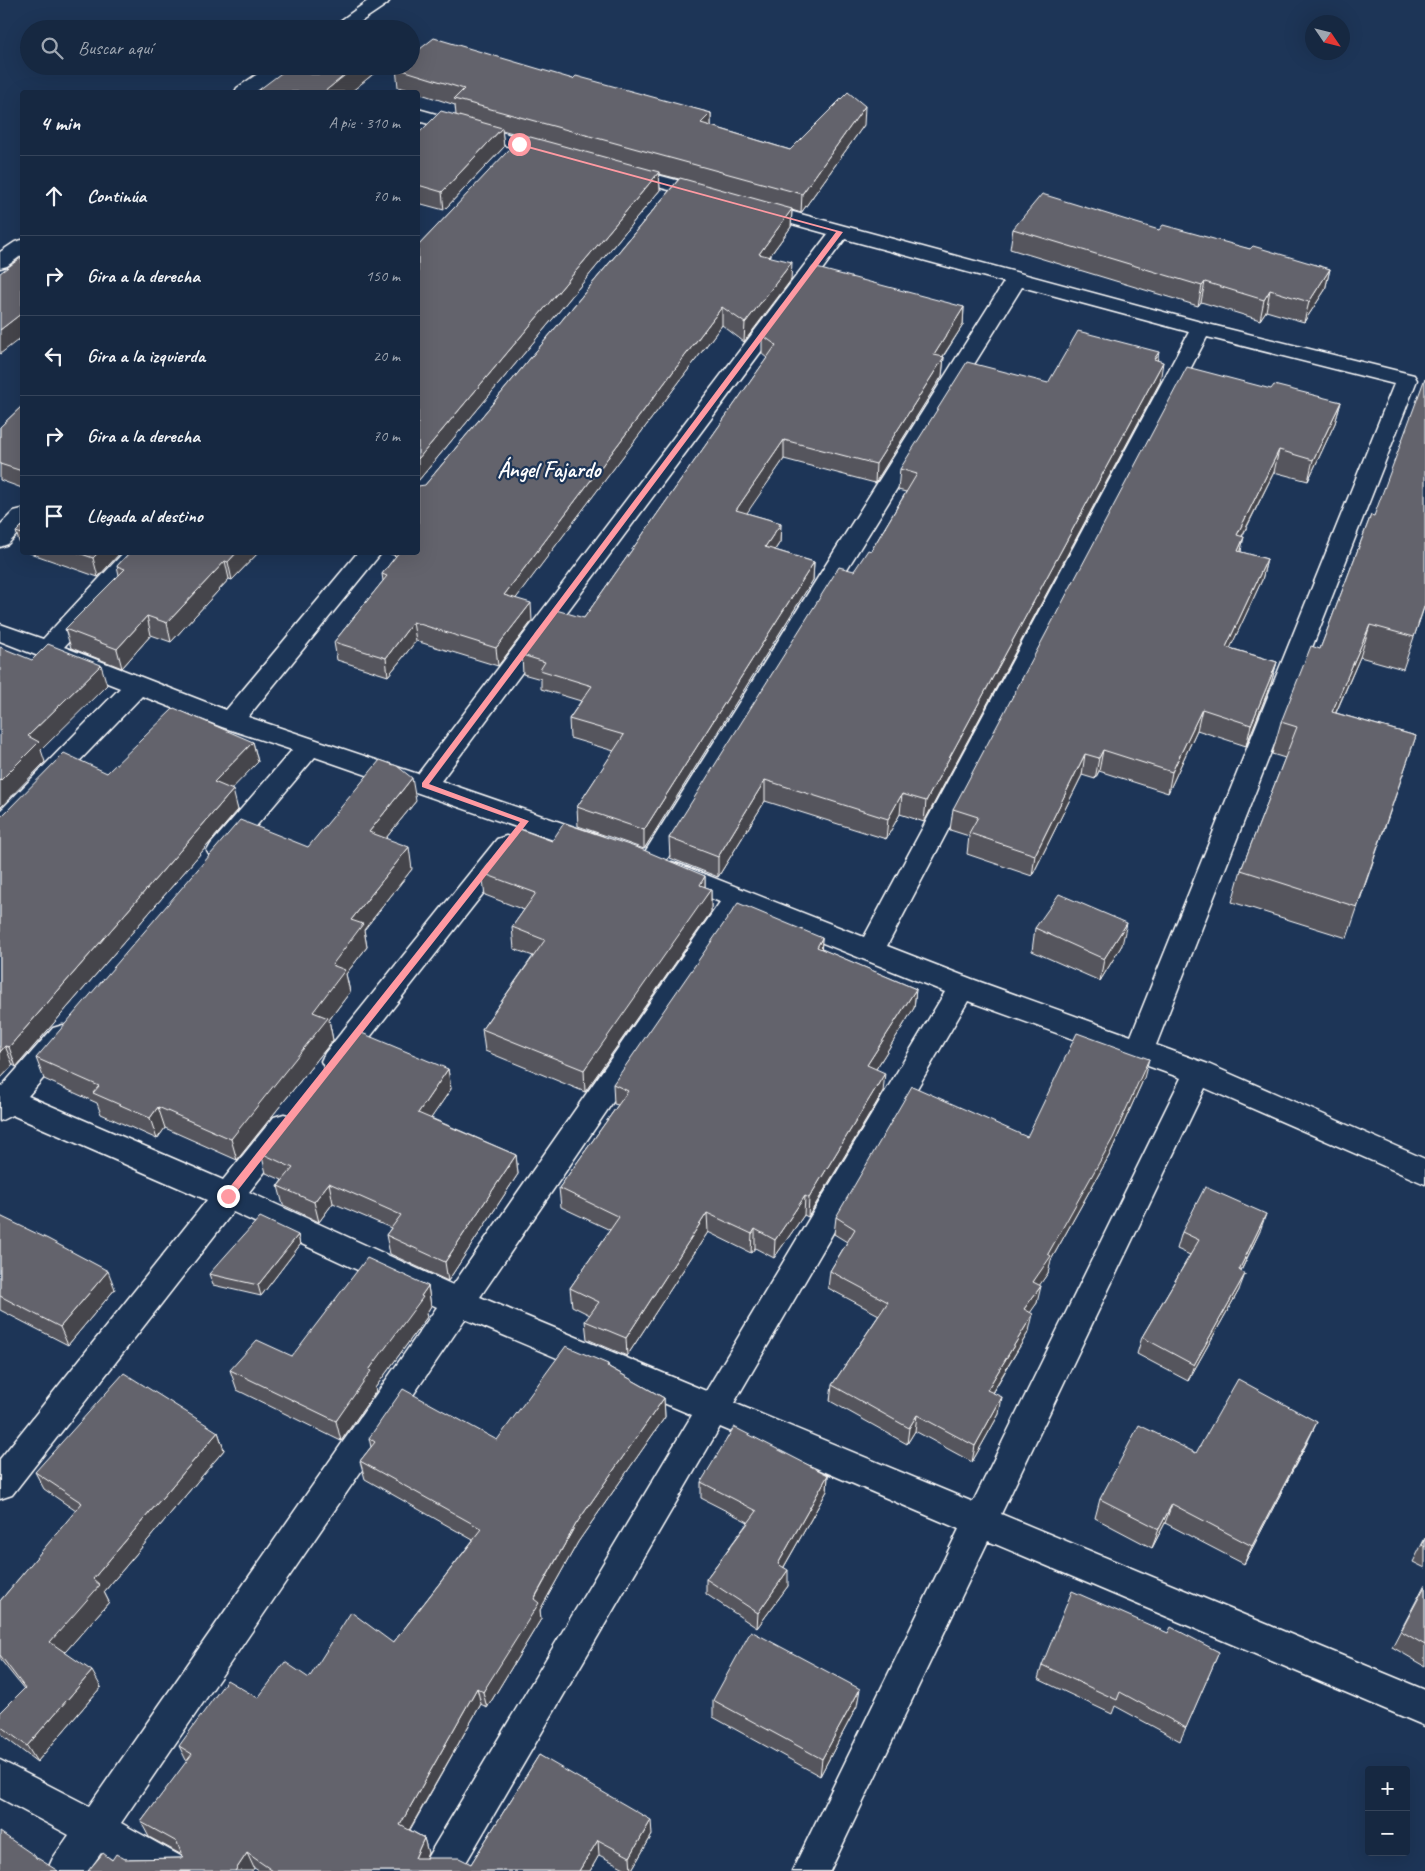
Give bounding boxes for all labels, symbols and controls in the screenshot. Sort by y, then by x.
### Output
north arrow [1305,15,1350,60]
search box [20,20,420,75]
icon: search [38,34,66,62]
text: Buscar aquí [78,36,152,60]
text: 4 min [40,110,80,136]
text: A pie · 310 m [329,113,400,133]
route start [508,133,531,156]
icon: ahead [40,182,68,210]
text: Continúa [87,184,146,208]
text: 70 m [373,186,400,206]
icon: right [40,262,68,290]
text: Gira a la derecha [87,264,200,288]
text: 150 m [366,266,400,286]
icon: left [40,342,68,370]
text: Gira a la izquierda [87,344,205,368]
text: 20 m [373,346,400,366]
icon: right [40,422,68,450]
text: Gira a la derecha [87,424,200,448]
text: 70 m [373,426,400,446]
district label: Ángel Fajardo [498,456,603,484]
icon: arrive [40,502,68,530]
text: Llegada al destino [87,504,203,528]
route end [217,1185,240,1208]
map controls [1365,1766,1410,1856]
button: + [1365,1766,1410,1811]
button: − [1365,1811,1410,1856]

